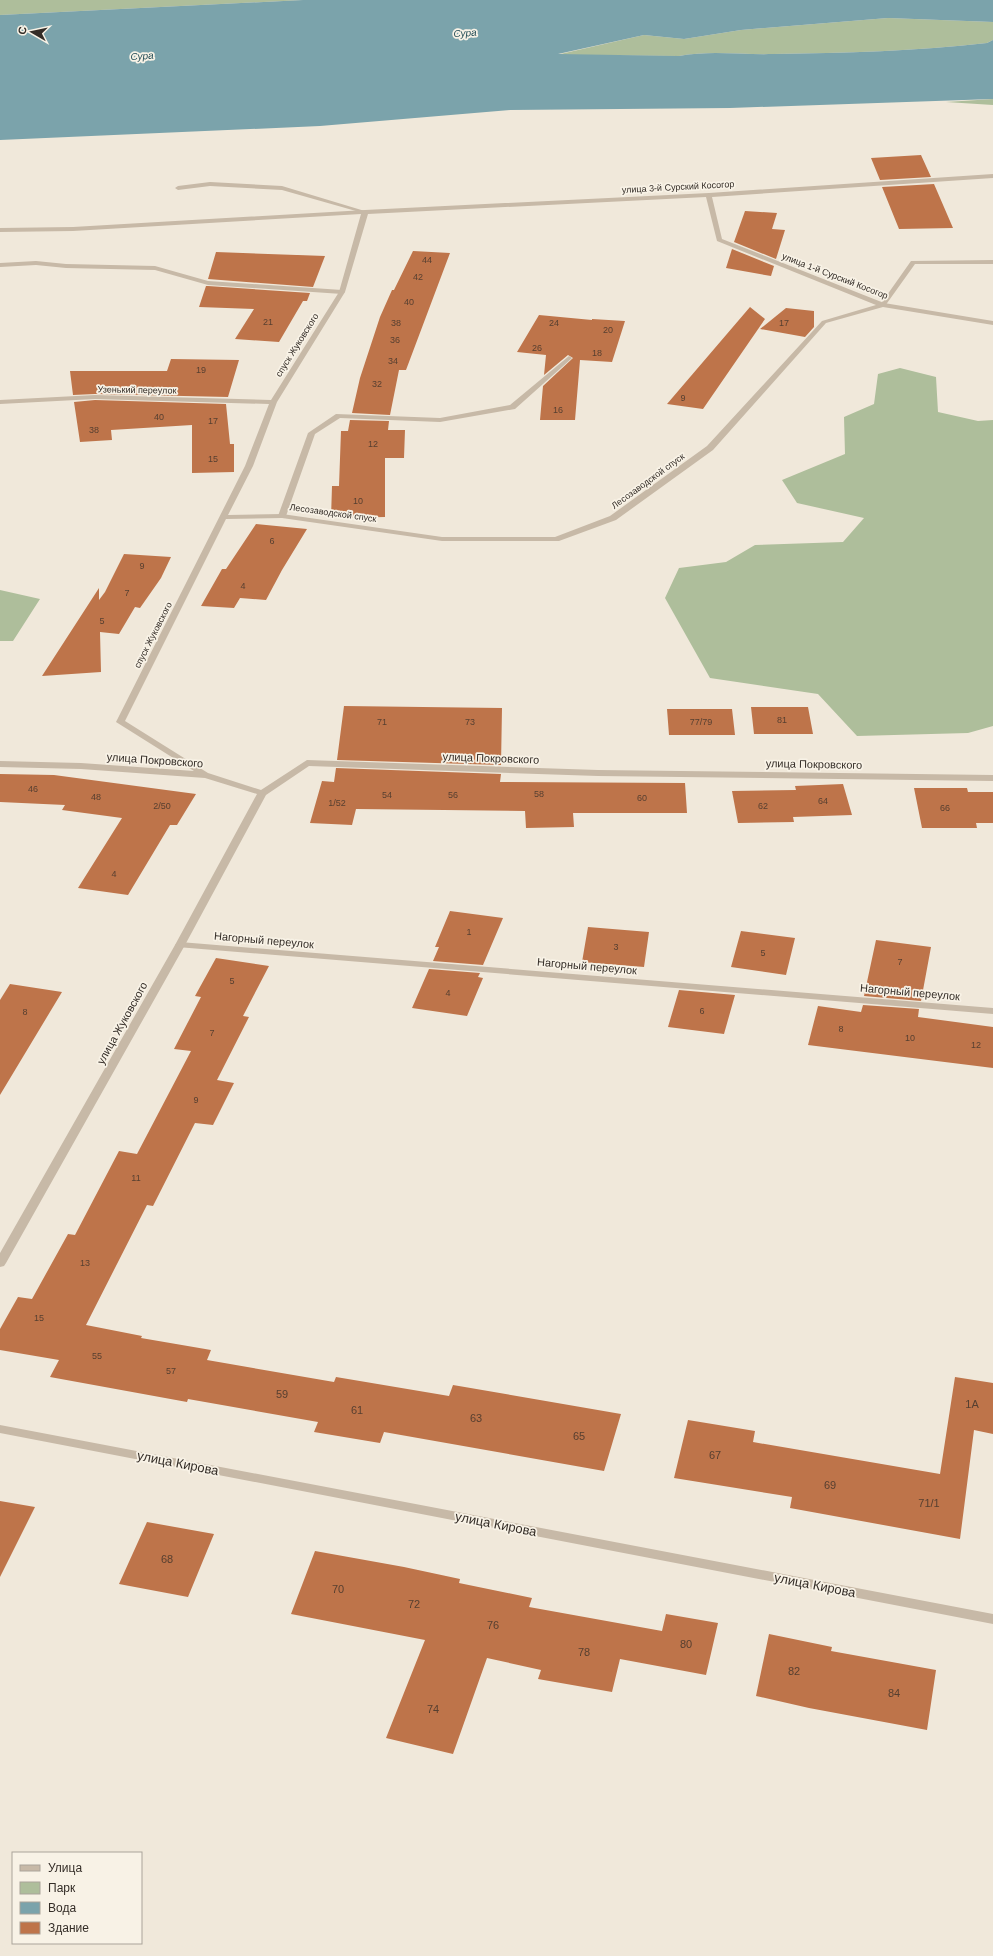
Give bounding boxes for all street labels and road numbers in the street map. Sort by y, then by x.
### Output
street label: улица 3-й Сурский Косогор [622,179,734,195]
street label: улица 1-й Сурский Косогор [781,251,889,301]
street label: спуск Жуковского [273,311,321,379]
street label: Узенький переулок [98,384,177,396]
street label: Лесозаводской спуск [610,451,686,511]
street label: Лесозаводской спуск [289,502,377,524]
street label: спуск Жуковского [132,600,174,670]
street label: улица Покровского [443,750,539,766]
street label: улица Покровского [106,751,204,769]
street label: улица Покровского [766,757,862,771]
street label: Нагорный переулок [214,930,315,950]
street label: Нагорный переулок [537,956,638,976]
street label: улица Жуковского [94,980,150,1066]
street label: Нагорный переулок [860,982,961,1002]
street label: улица Кирова [136,1448,221,1478]
street label: улица Кирова [454,1509,539,1539]
street label: улица Кирова [773,1570,858,1600]

